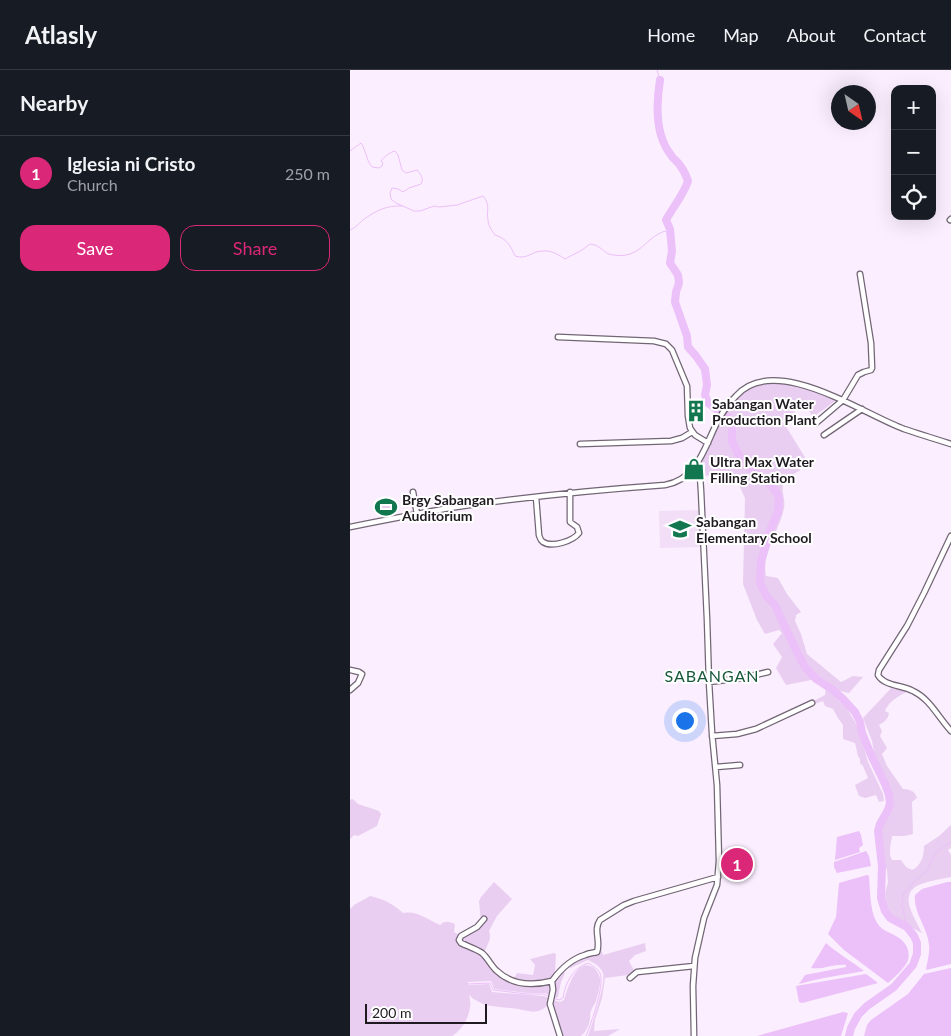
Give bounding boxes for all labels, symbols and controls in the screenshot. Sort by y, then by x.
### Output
text: Atlasly [25,20,97,49]
text: Home [647,24,695,46]
text: Map [723,24,759,46]
text: About [787,24,836,46]
text: Contact [864,24,926,46]
north arrow [831,85,876,130]
map controls [891,85,936,220]
button: + [891,85,936,130]
text: Nearby [20,90,88,115]
button: − [891,130,936,175]
text: Iglesia ni Cristo [67,152,196,175]
text: 1 [31,164,41,183]
text: 250 m [285,164,330,183]
text: Church [67,175,118,194]
button: locate [891,175,936,220]
button: Save [20,225,170,271]
button: Share [180,225,330,271]
place label: Sabangan Water Production Plant [712,395,818,428]
building icon: Sabangan Water Production Plant [683,398,709,424]
place label: Ultra Max Water Filling Station [710,453,815,486]
shop icon: Ultra Max Water Filling Station [681,456,707,482]
place label: Brgy Sabangan Auditorium [401,491,494,524]
sports icon: Brgy Sabangan Auditorium [373,494,399,520]
place label: Sabangan Elementary School [696,513,812,546]
school or university icon: Sabangan Elementary School [667,516,693,542]
district label: SABANGAN [664,666,760,685]
your location [672,708,698,734]
pin: 1 [721,845,753,883]
scale bar [365,1001,488,1024]
text: 200 m [372,1004,411,1021]

